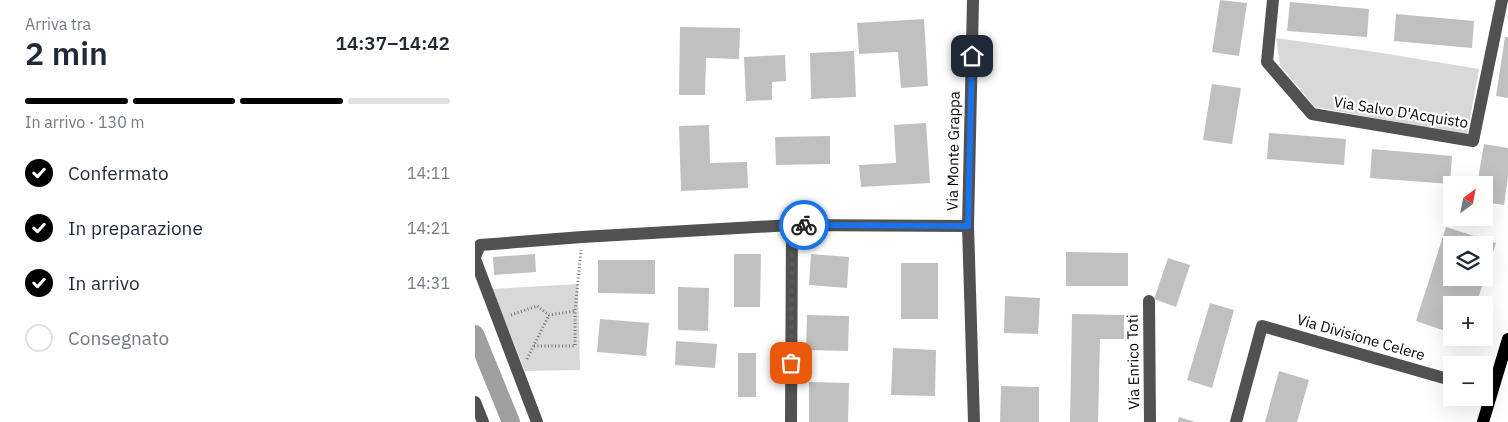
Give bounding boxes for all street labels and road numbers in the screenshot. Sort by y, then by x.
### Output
street label: Via Monte Grappa [942,91,964,211]
street label: Via Salvo D'Acquisto [1332,92,1470,132]
street label: Via Divisione Celere [1295,310,1427,364]
street label: Via Enrico Toti [1123,314,1143,410]

